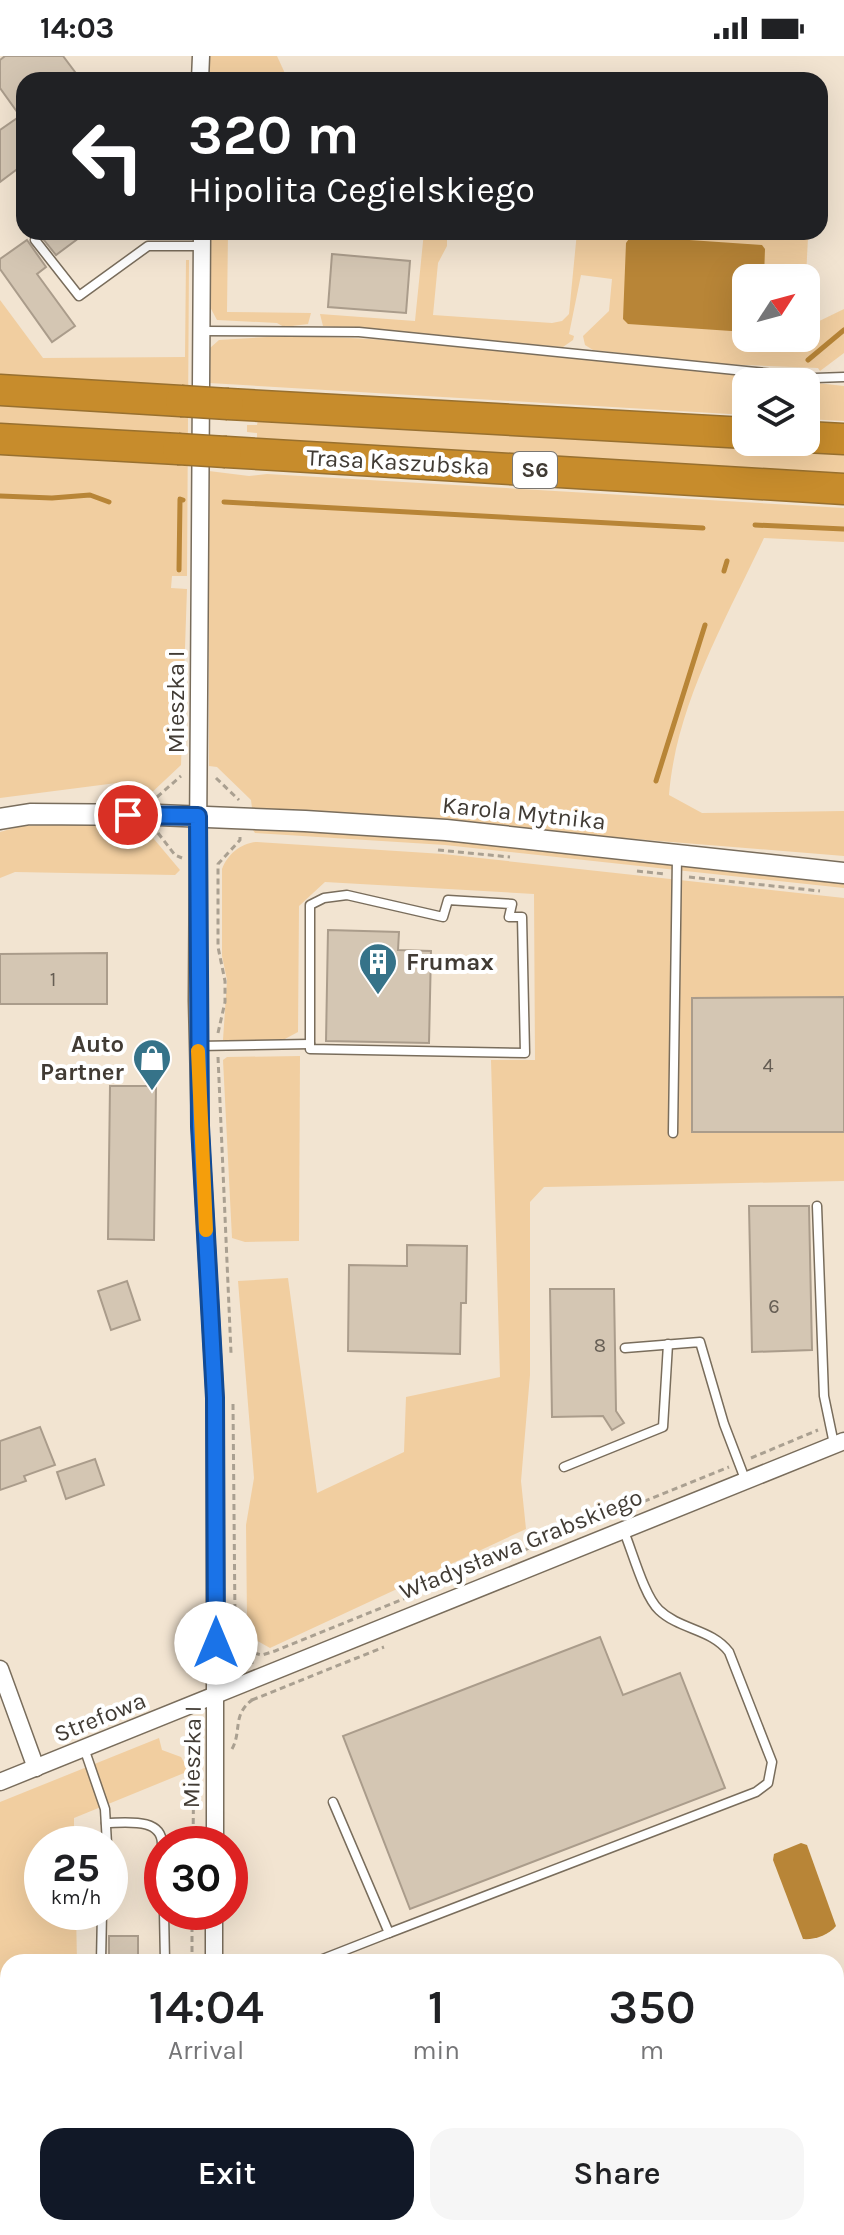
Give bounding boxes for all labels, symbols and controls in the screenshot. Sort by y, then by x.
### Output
text: 14:03 [40,10,114,46]
text: 320 m [188,102,359,167]
icon: left [56,104,160,208]
text: Hipolita Cegielskiego [188,169,535,211]
north arrow [732,264,820,352]
map controls [732,264,820,456]
button: layers [732,368,820,456]
street label: Trasa Kaszubska [306,443,490,481]
road number: S6 [513,452,557,488]
street label: Mieszka I [162,651,190,753]
pin [94,781,162,849]
street label: Karola Mytnika [441,790,607,836]
icon: arrive [106,793,150,837]
building icon: Frumax [357,941,399,996]
place label: Frumax [406,948,494,976]
house number: 1 [50,968,56,991]
place label: Auto Partner [40,1030,125,1086]
shop icon: Auto Partner [131,1037,173,1092]
house number: 4 [762,1054,774,1077]
house number: 6 [768,1295,780,1318]
house number: 8 [594,1334,606,1357]
street label: Władysława Grabskiego [395,1482,647,1606]
position arrow [174,1601,258,1685]
street label: Strefowa [50,1686,150,1748]
street label: Mieszka I [177,1705,207,1809]
speed limit sign: 30 [144,1826,248,1930]
text: 25 [52,1844,100,1891]
text: km/h [51,1886,101,1909]
text: 14:04 [149,1979,264,2035]
text: 1 [428,1979,445,2035]
text: 350 [609,1979,696,2035]
text: Arrival [168,2035,244,2066]
text: min [412,2035,460,2066]
text: m [640,2035,664,2066]
button: Exit [40,2128,414,2220]
button: Share [430,2128,804,2220]

